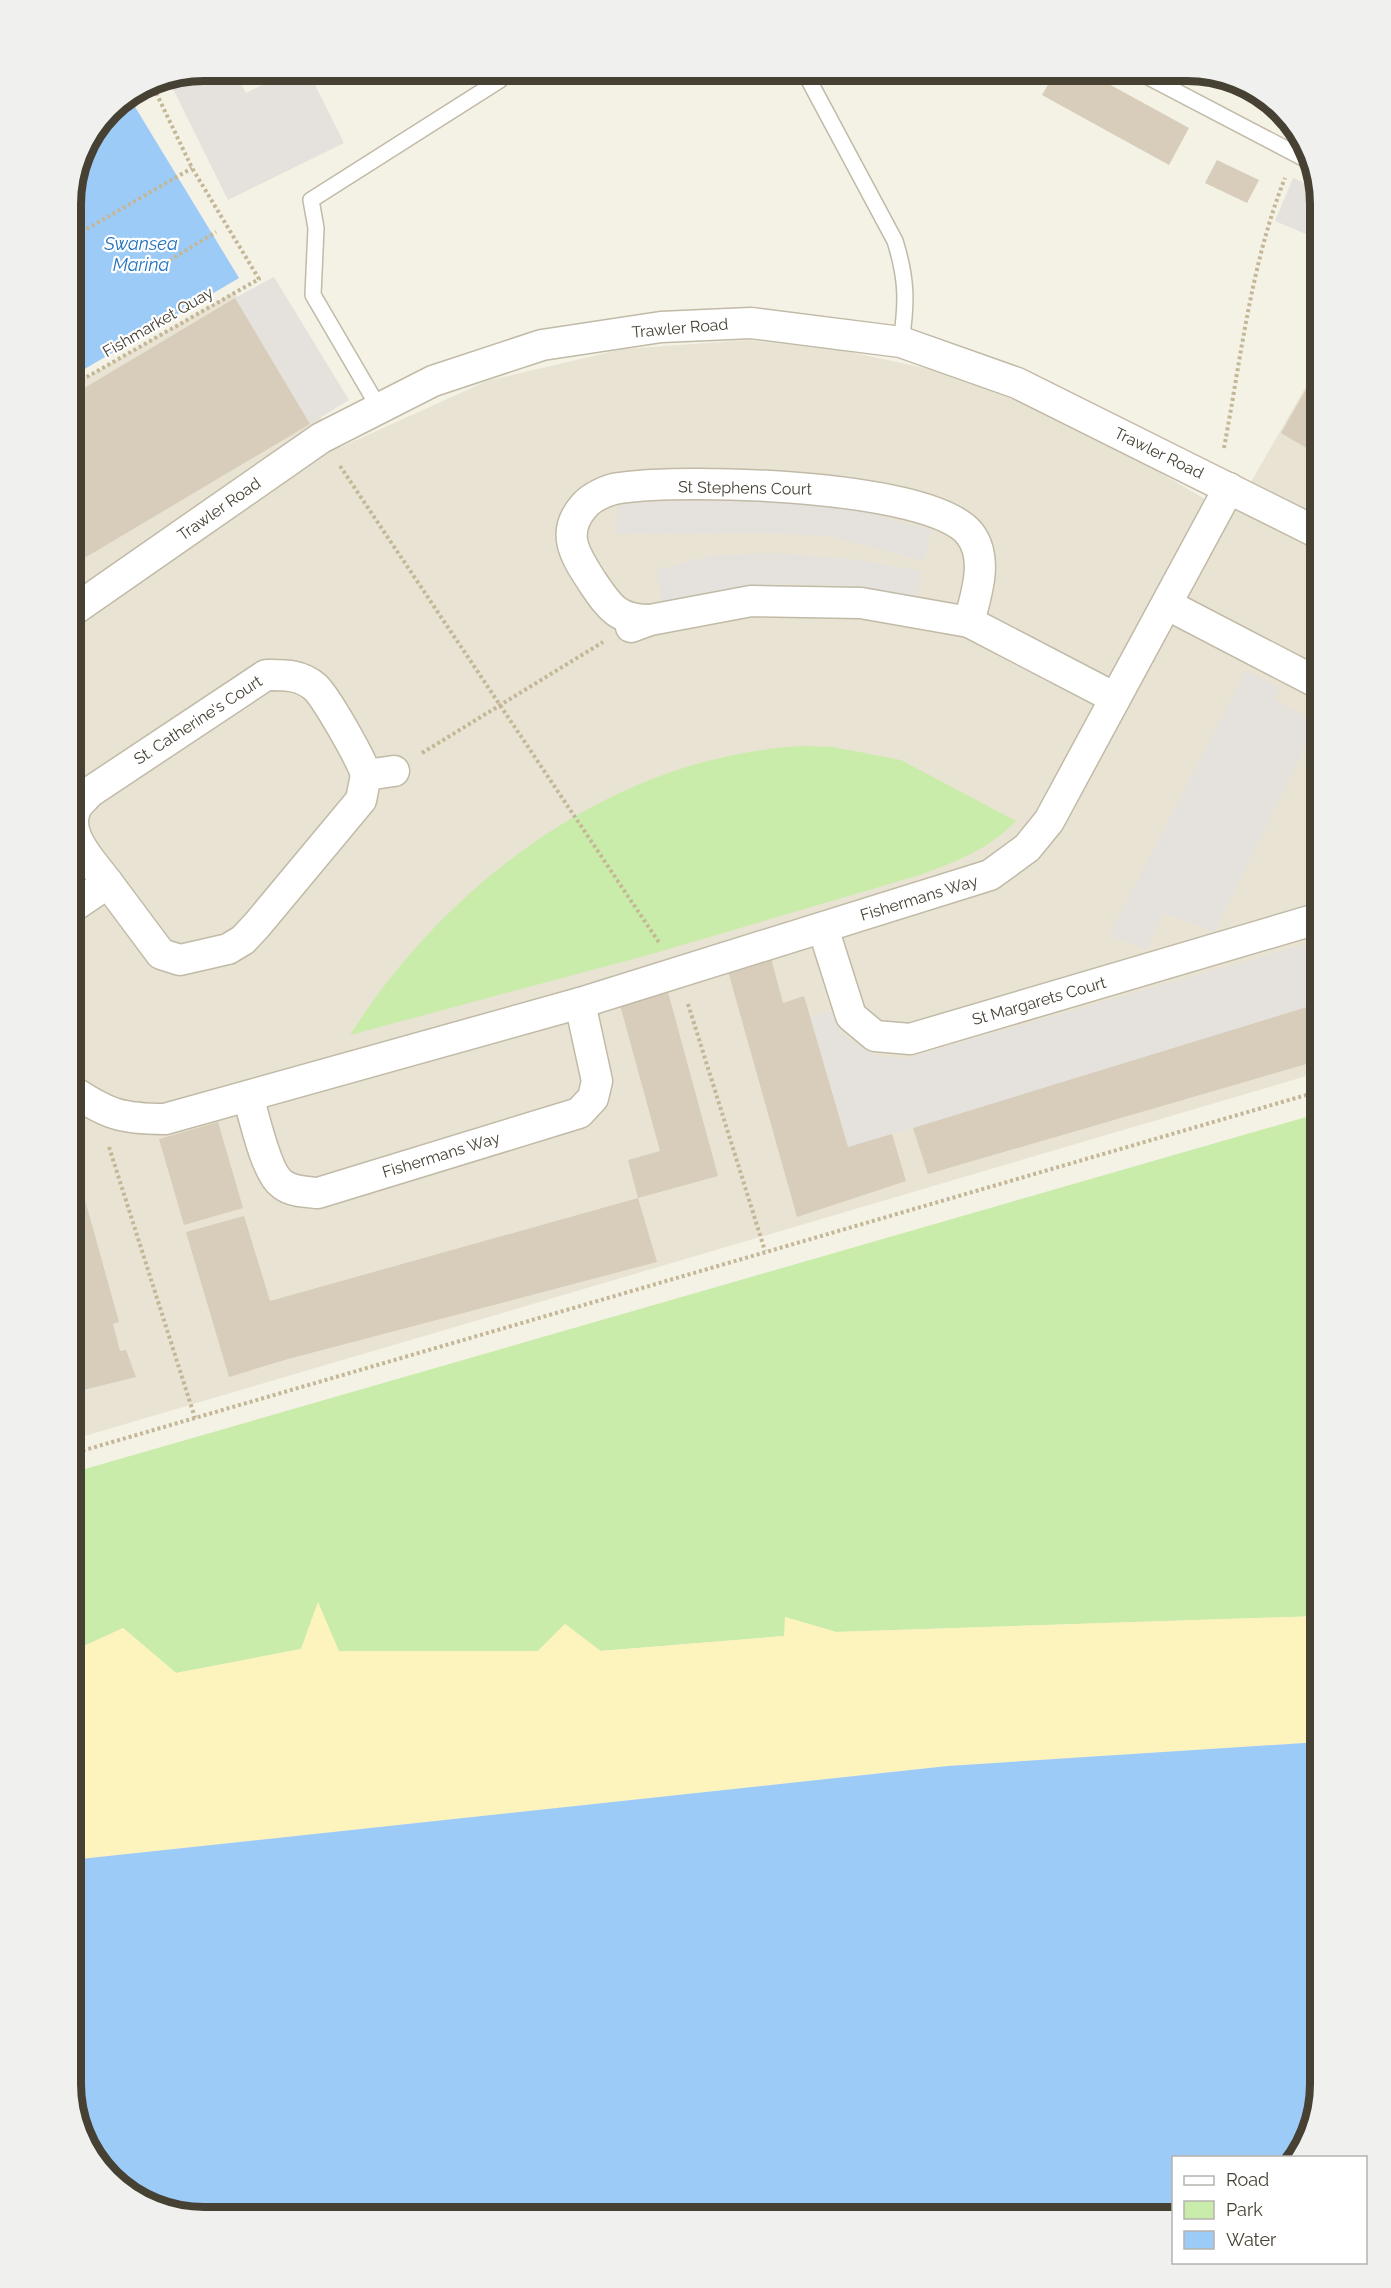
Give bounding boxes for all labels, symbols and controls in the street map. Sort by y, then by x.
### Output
water label: Swansea Marina [103,233,178,275]
street label: Fishmarket Quay [99,283,217,361]
street label: Trawler Road [631,314,729,342]
street label: Trawler Road [1111,423,1207,483]
street label: Trawler Road [174,473,264,545]
street label: St Stephens Court [678,477,813,499]
street label: St. Catherine's Court [130,671,266,769]
street label: Fishermans Way [858,871,980,925]
street label: St Margarets Court [970,973,1109,1029]
street label: Fishermans Way [380,1128,502,1182]
legend [1172,2156,1367,2264]
text: Road [1226,2169,1269,2190]
text: Park [1226,2199,1263,2220]
text: Water [1226,2229,1277,2250]

